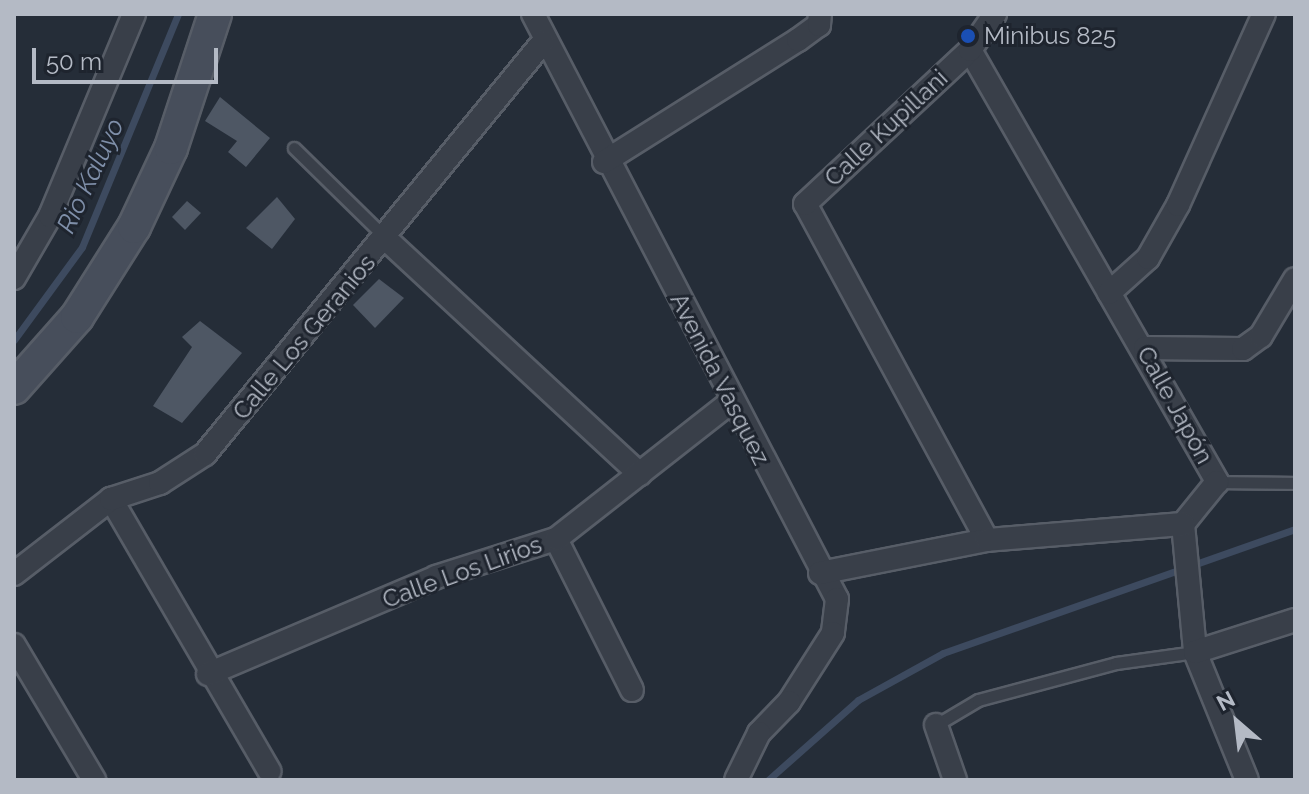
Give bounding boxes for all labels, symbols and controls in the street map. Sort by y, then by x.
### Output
place label: Minibus 825 [984,22,1116,50]
marker: Minibus 825 [959,27,977,45]
scale bar [36,32,222,82]
text: 50 m [46,47,102,76]
street label: Calle Kupillani [819,64,953,192]
water label: Rio Kaluyo [51,114,131,238]
street label: Calle Los Geranios [227,249,381,425]
street label: Avenida Vasquez [664,288,776,470]
street label: Calle Japón [1131,341,1219,469]
street label: Calle Los Lirios [378,530,546,614]
north arrow [1197,682,1277,762]
text: N [1212,685,1239,716]

